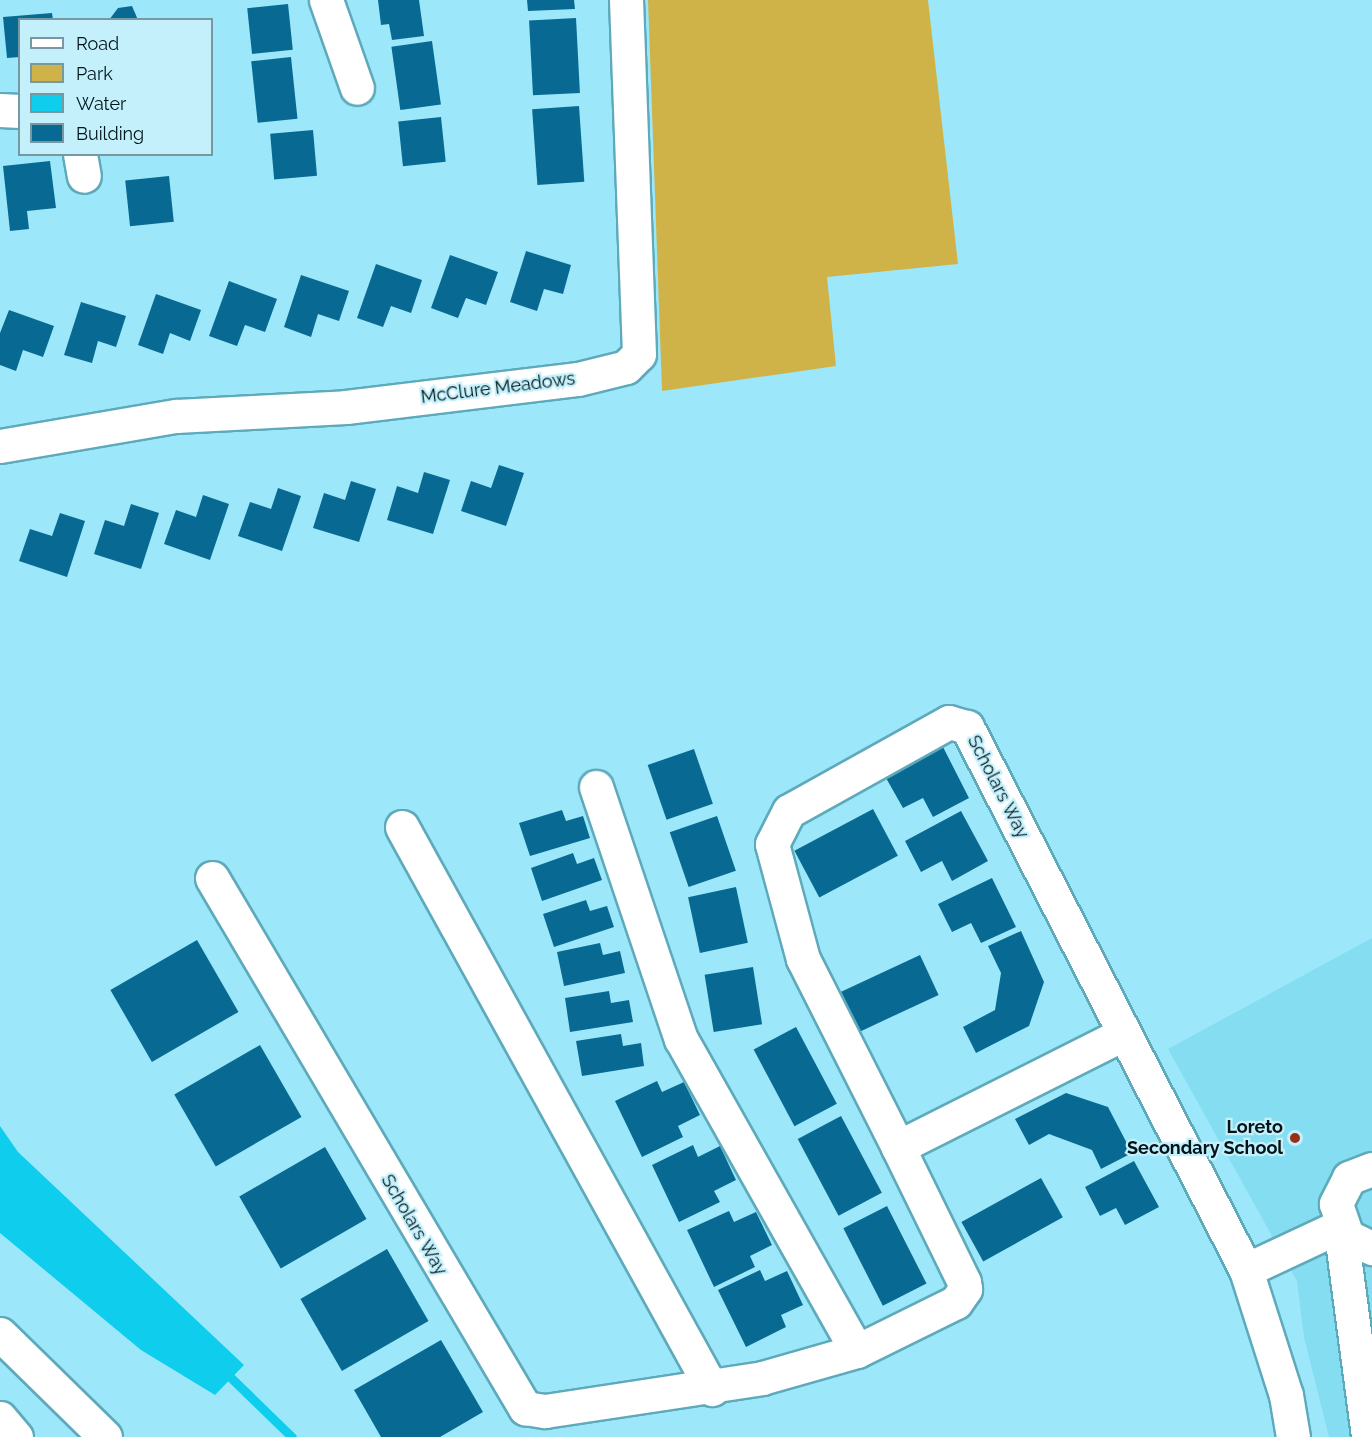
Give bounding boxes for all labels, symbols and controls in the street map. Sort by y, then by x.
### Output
legend [18,18,213,156]
text: Road [76,33,119,54]
text: Park [76,63,113,84]
text: Water [76,93,126,114]
text: Building [76,123,144,144]
street label: McClure Meadows [420,368,576,408]
street label: Scholars Way [963,732,1033,842]
place label: Loreto Secondary School [1127,1117,1283,1160]
marker: Loreto Secondary School [1288,1131,1302,1145]
street label: Scholars Way [376,1170,452,1280]

